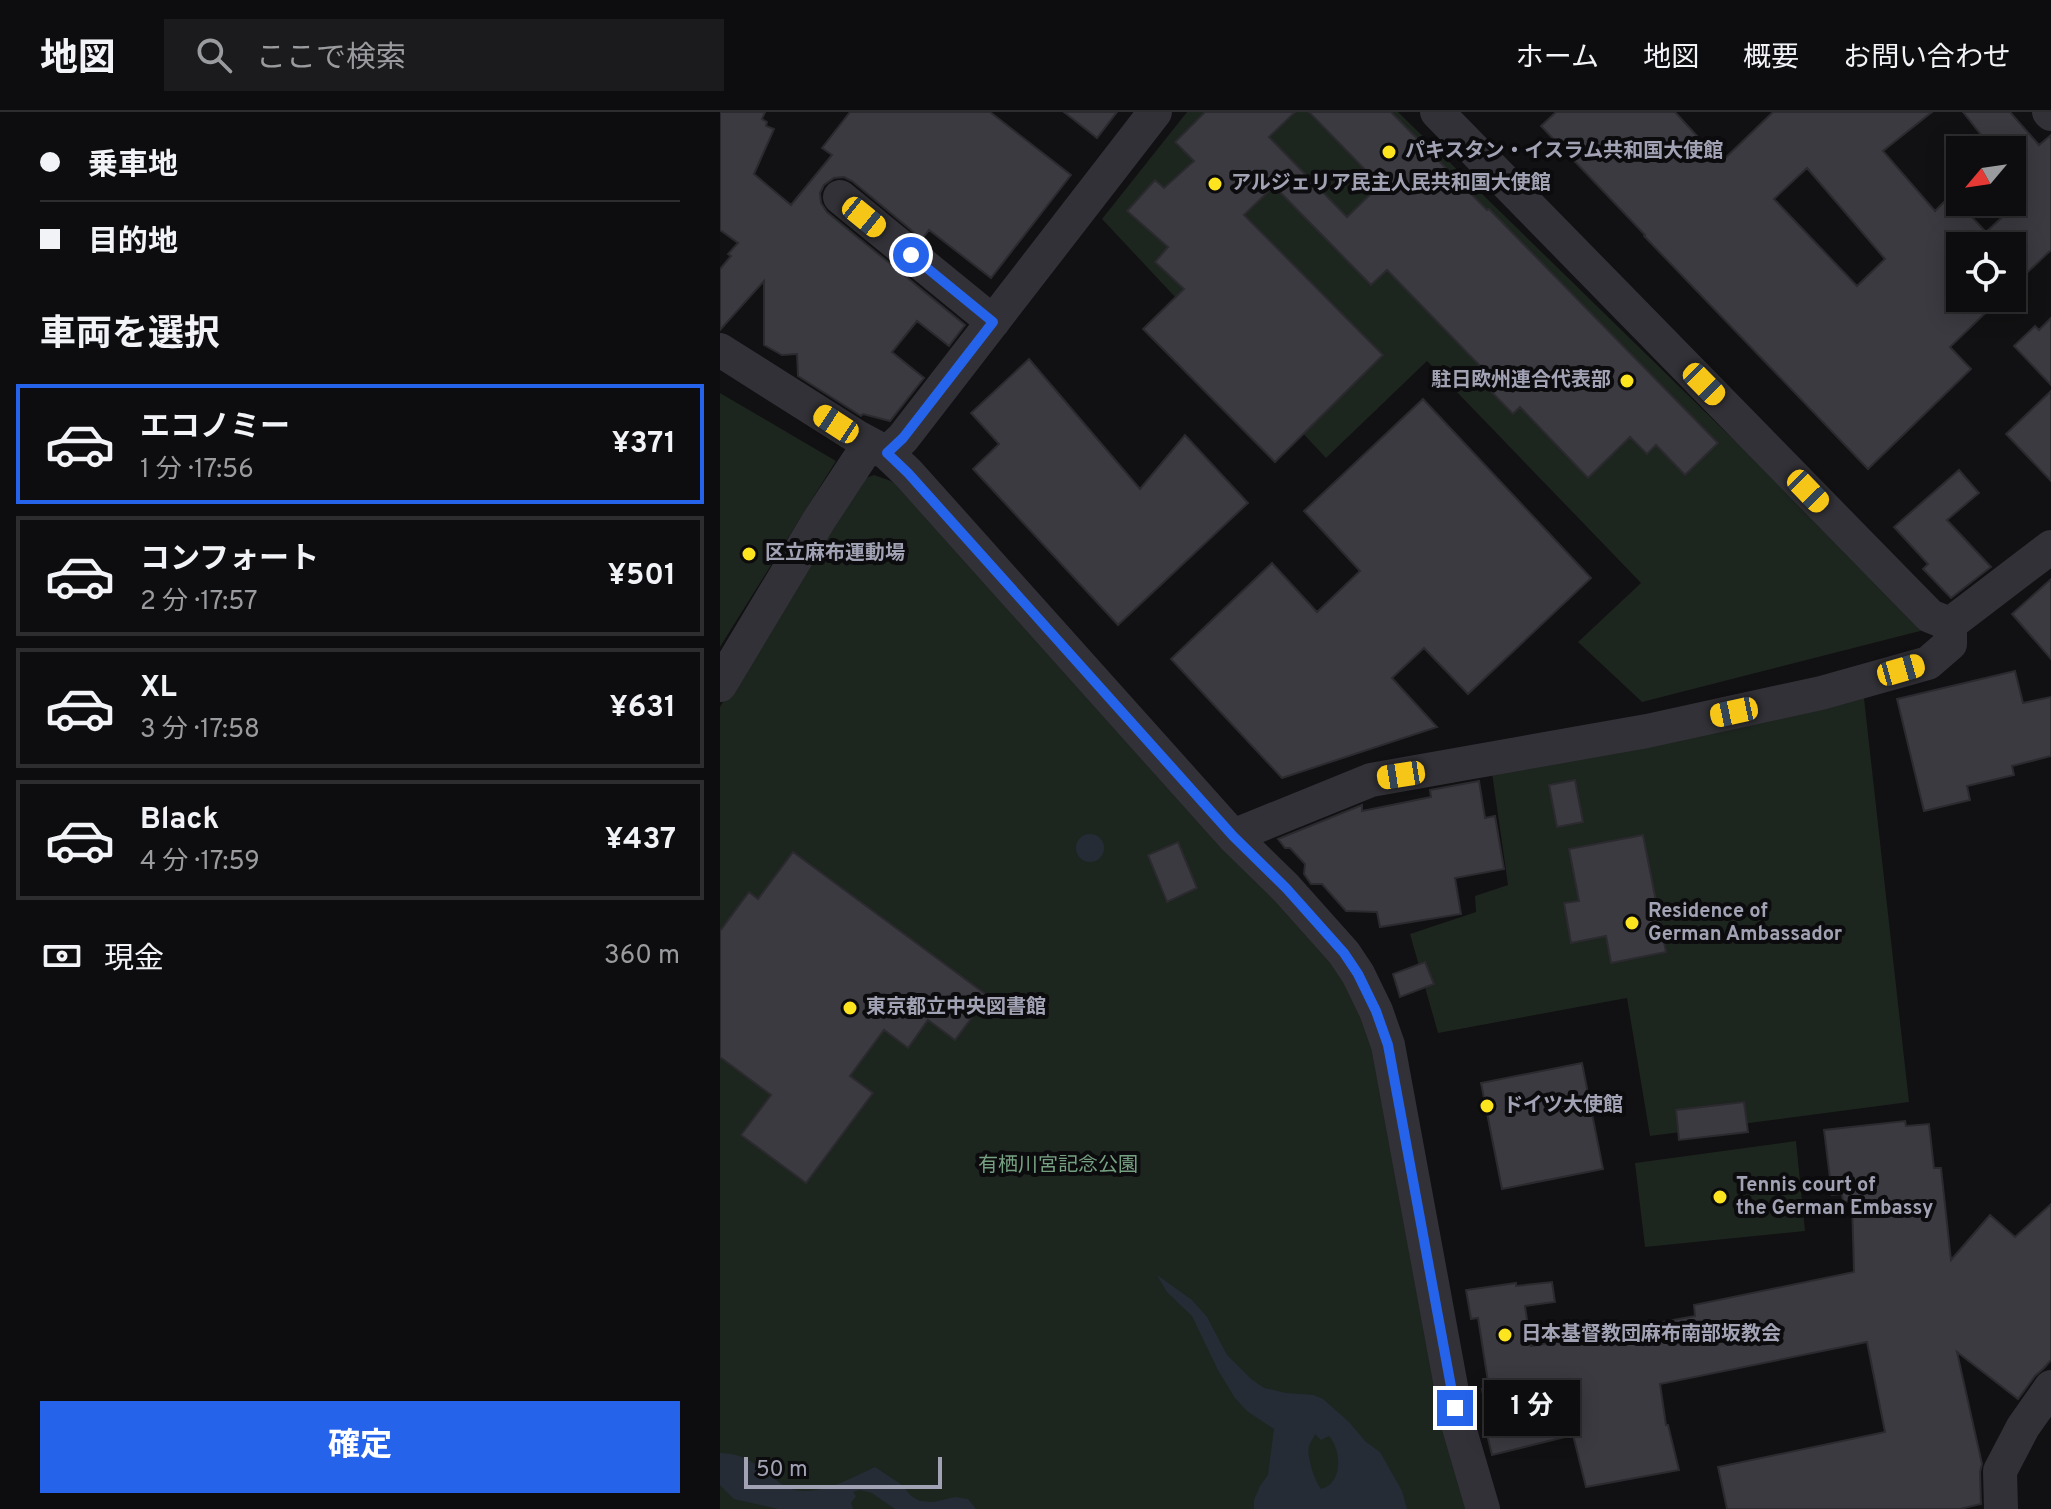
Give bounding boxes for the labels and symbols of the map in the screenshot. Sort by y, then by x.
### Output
north arrow [1946,136,2026,216]
place label: パキスタン・イスラム共和国大使館 [1405,139,1723,165]
marker: パキスタン・イスラム共和国大使館 [1380,143,1398,161]
place label: アルジェリア民主人民共和国大使館 [1231,171,1551,197]
marker: アルジェリア民主人民共和国大使館 [1206,175,1224,193]
car [838,193,890,241]
route start [893,237,929,273]
car [1679,359,1729,409]
place label: 駐日欧州連合代表部 [1431,368,1611,394]
marker: 駐日欧州連合代表部 [1618,372,1636,390]
car [809,401,863,447]
car [1783,465,1833,517]
place label: 区立麻布運動場 [765,541,905,567]
marker: 区立麻布運動場 [740,545,758,563]
car [1875,652,1927,688]
car [1708,695,1760,729]
car [1375,759,1427,791]
place label: Residence of German Ambassador [1648,899,1843,948]
marker: Residence of German Ambassador [1623,914,1641,932]
place label: 東京都立中央図書館 [866,995,1046,1021]
marker: 東京都立中央図書館 [841,999,859,1017]
place label: ドイツ大使館 [1503,1093,1623,1119]
marker: ドイツ大使館 [1478,1097,1496,1115]
park label: 有栖川宮記念公園 [978,1153,1138,1179]
place label: Tennis court of the German Embassy [1736,1173,1933,1222]
marker: Tennis court of the German Embassy [1711,1188,1729,1206]
place label: 日本基督教団麻布南部坂教会 [1521,1322,1781,1348]
marker: 日本基督教団麻布南部坂教会 [1496,1326,1514,1344]
callout: 1 分 [1483,1380,1579,1436]
route end [1437,1390,1473,1426]
scale bar [744,1453,942,1489]

